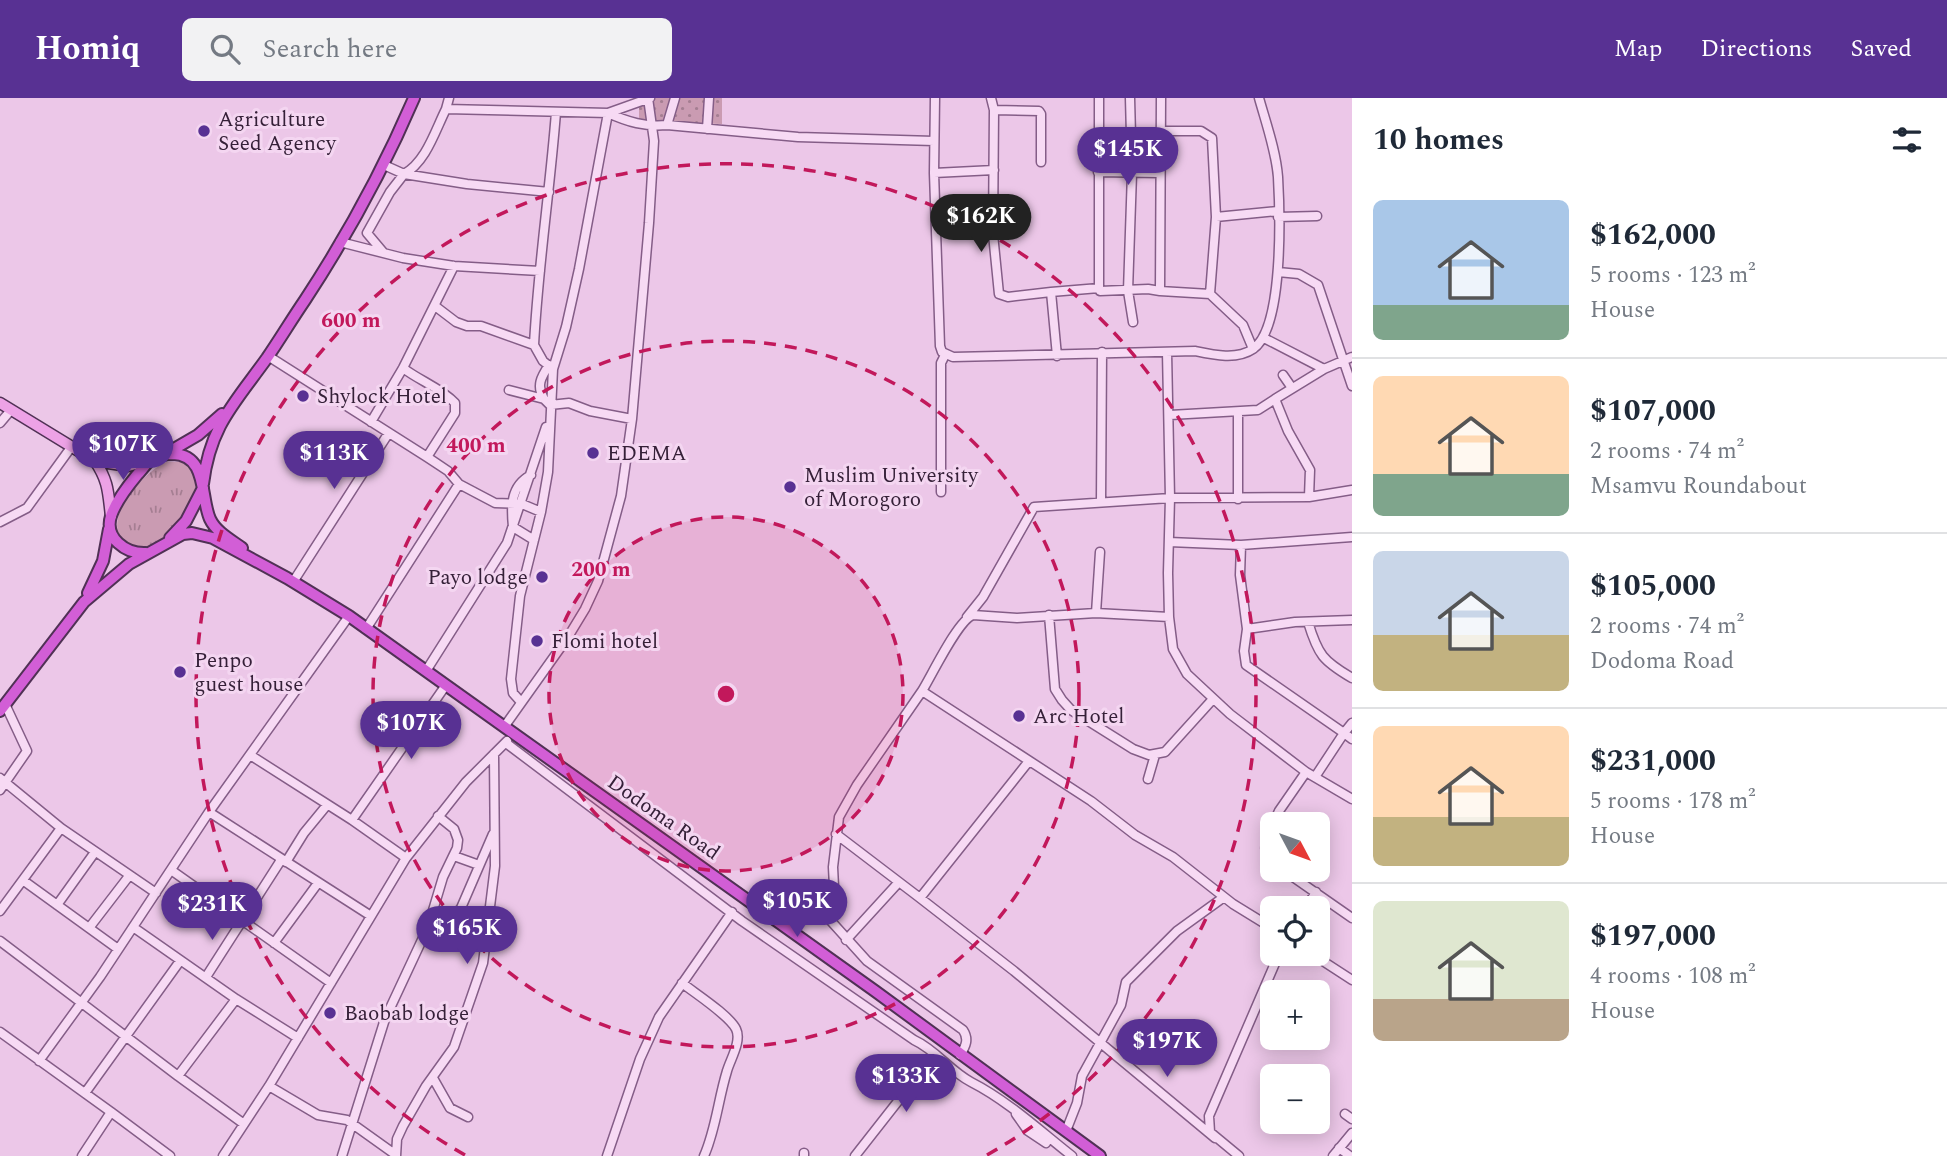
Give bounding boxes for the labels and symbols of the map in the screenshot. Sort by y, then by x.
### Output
place label: Agriculture Seed Agency [218,104,337,160]
marker: Agriculture Seed Agency [196,123,212,139]
pin: $145K [1079,127,1177,187]
pin: $162K [932,194,1030,254]
text: 600 m [321,305,381,337]
place label: Shylock Hotel [317,381,447,413]
marker: Shylock Hotel [295,388,311,404]
pin: $107K [74,422,172,482]
text: 400 m [446,430,506,462]
pin: $113K [285,432,383,491]
place label: EDEMA [607,438,687,470]
marker: EDEMA [585,445,601,461]
place label: Muslim University of Morogoro [804,460,979,516]
marker: Muslim University of Morogoro [782,479,798,495]
text: 200 m [571,554,631,586]
place label: Payo lodge [427,562,528,594]
marker: Payo lodge [534,569,550,585]
place label: Flomi hotel [551,626,658,658]
marker: Flomi hotel [529,633,545,649]
place label: Penpo guest house [194,645,304,701]
marker: Penpo guest house [172,664,188,680]
centre of rings [714,682,738,706]
place label: Arc Hotel [1033,701,1125,733]
pin: $107K [362,702,460,761]
marker: Arc Hotel [1011,708,1027,724]
street label: Dodoma Road [600,767,727,869]
north arrow [1260,812,1330,882]
pin: $105K [748,880,846,939]
pin: $231K [163,882,261,942]
pin: $165K [418,906,516,966]
place label: Baobab lodge [344,998,469,1030]
marker: Baobab lodge [322,1005,338,1021]
pin: $197K [1118,1020,1216,1079]
pin: $133K [857,1054,955,1114]

